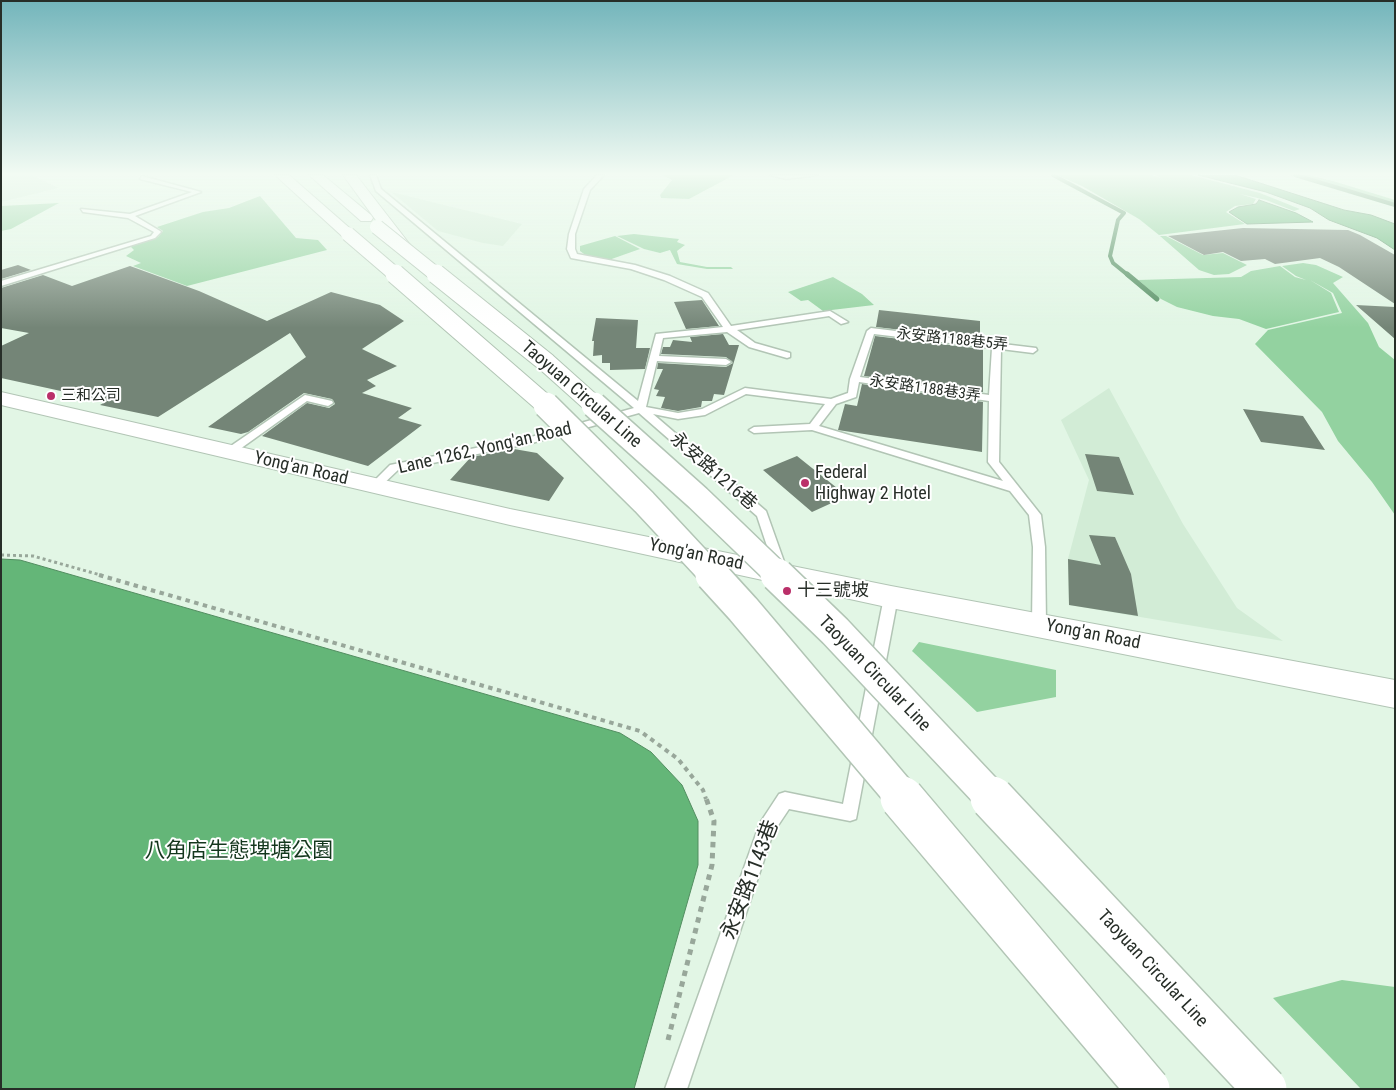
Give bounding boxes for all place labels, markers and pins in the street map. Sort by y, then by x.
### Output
place label: 三和公司 [61,387,121,405]
marker: 三和公司 [45,390,57,402]
place label: Federal Highway 2 Hotel [815,462,931,504]
marker: Federal Highway 2 Hotel [799,477,811,489]
place label: 十三號坡 [797,580,869,602]
marker: 十三號坡 [781,585,793,597]

